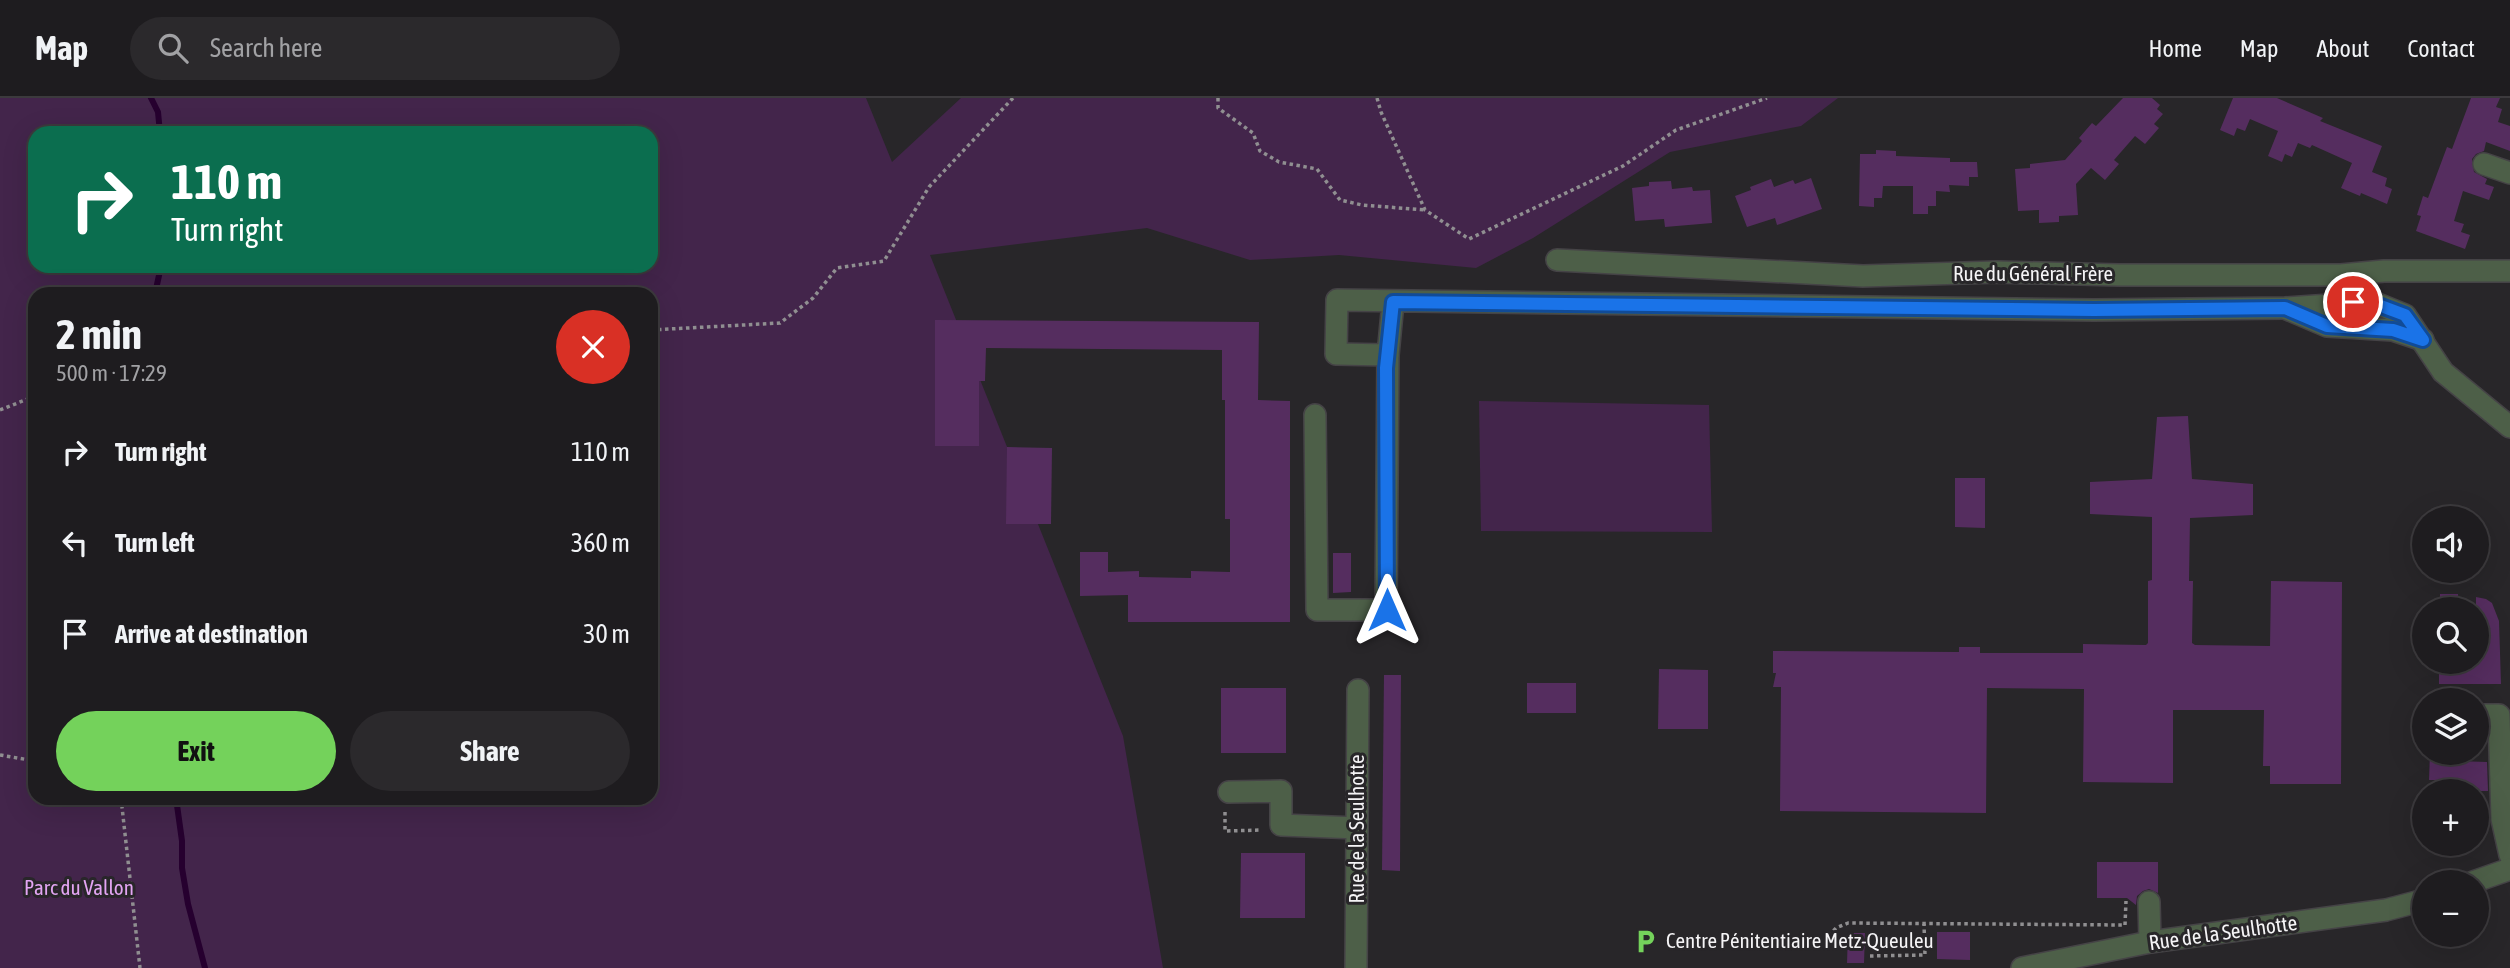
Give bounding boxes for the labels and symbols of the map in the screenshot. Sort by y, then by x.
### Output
street label: Rue du Général Frère [1953,261,2113,285]
pin [2323,272,2383,332]
position arrow [1350,573,1424,647]
street label: Rue de la Seulhotte [1344,754,1368,904]
park label: Parc du Vallon [24,875,134,899]
street label: Rue de la Seulhotte [2147,910,2298,954]
parking icon: Centre Pénitentiaire Metz-Queuleu [1632,927,1660,955]
place label: Centre Pénitentiaire Metz-Queuleu [1666,928,1934,952]

